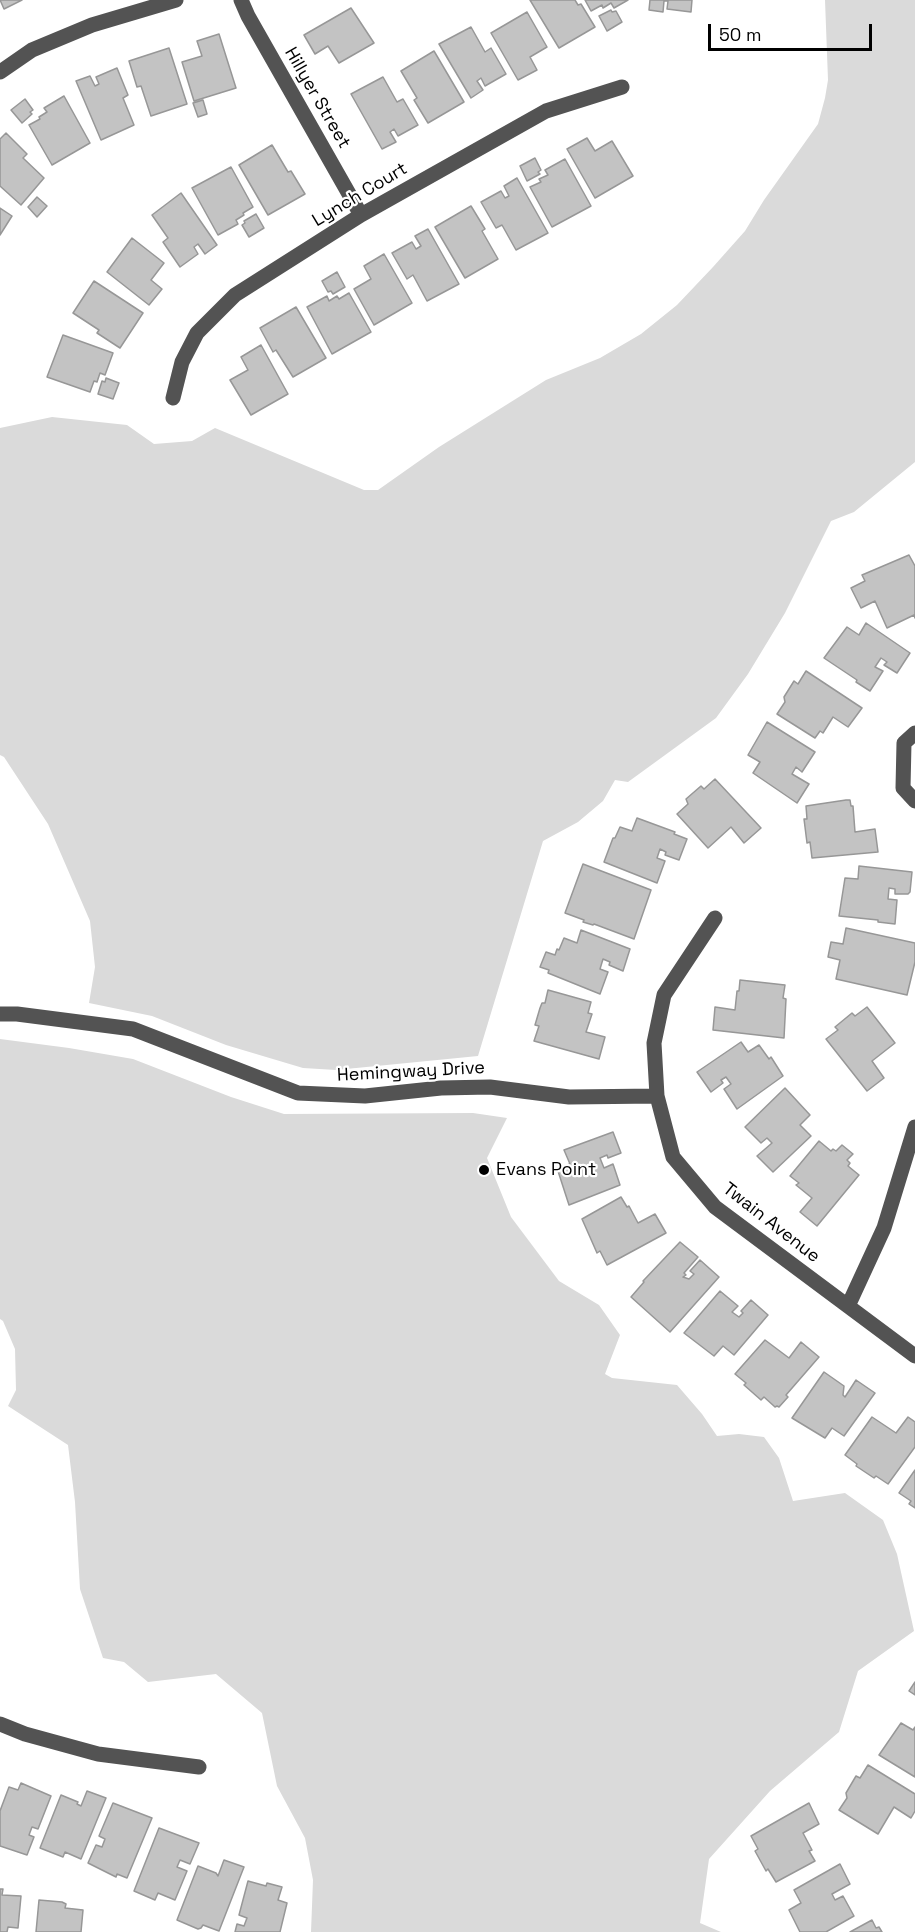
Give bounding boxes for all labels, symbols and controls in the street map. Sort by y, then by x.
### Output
scale bar [711,12,874,50]
text: 50 m [719,23,761,46]
street label: Hillyer Street [279,44,355,152]
street label: Lynch Court [309,158,411,232]
street label: Hemingway Drive [336,1057,486,1087]
place label: Evans Point [496,1159,596,1181]
marker: Evans Point [477,1163,491,1177]
street label: Twain Avenue [718,1178,824,1268]

